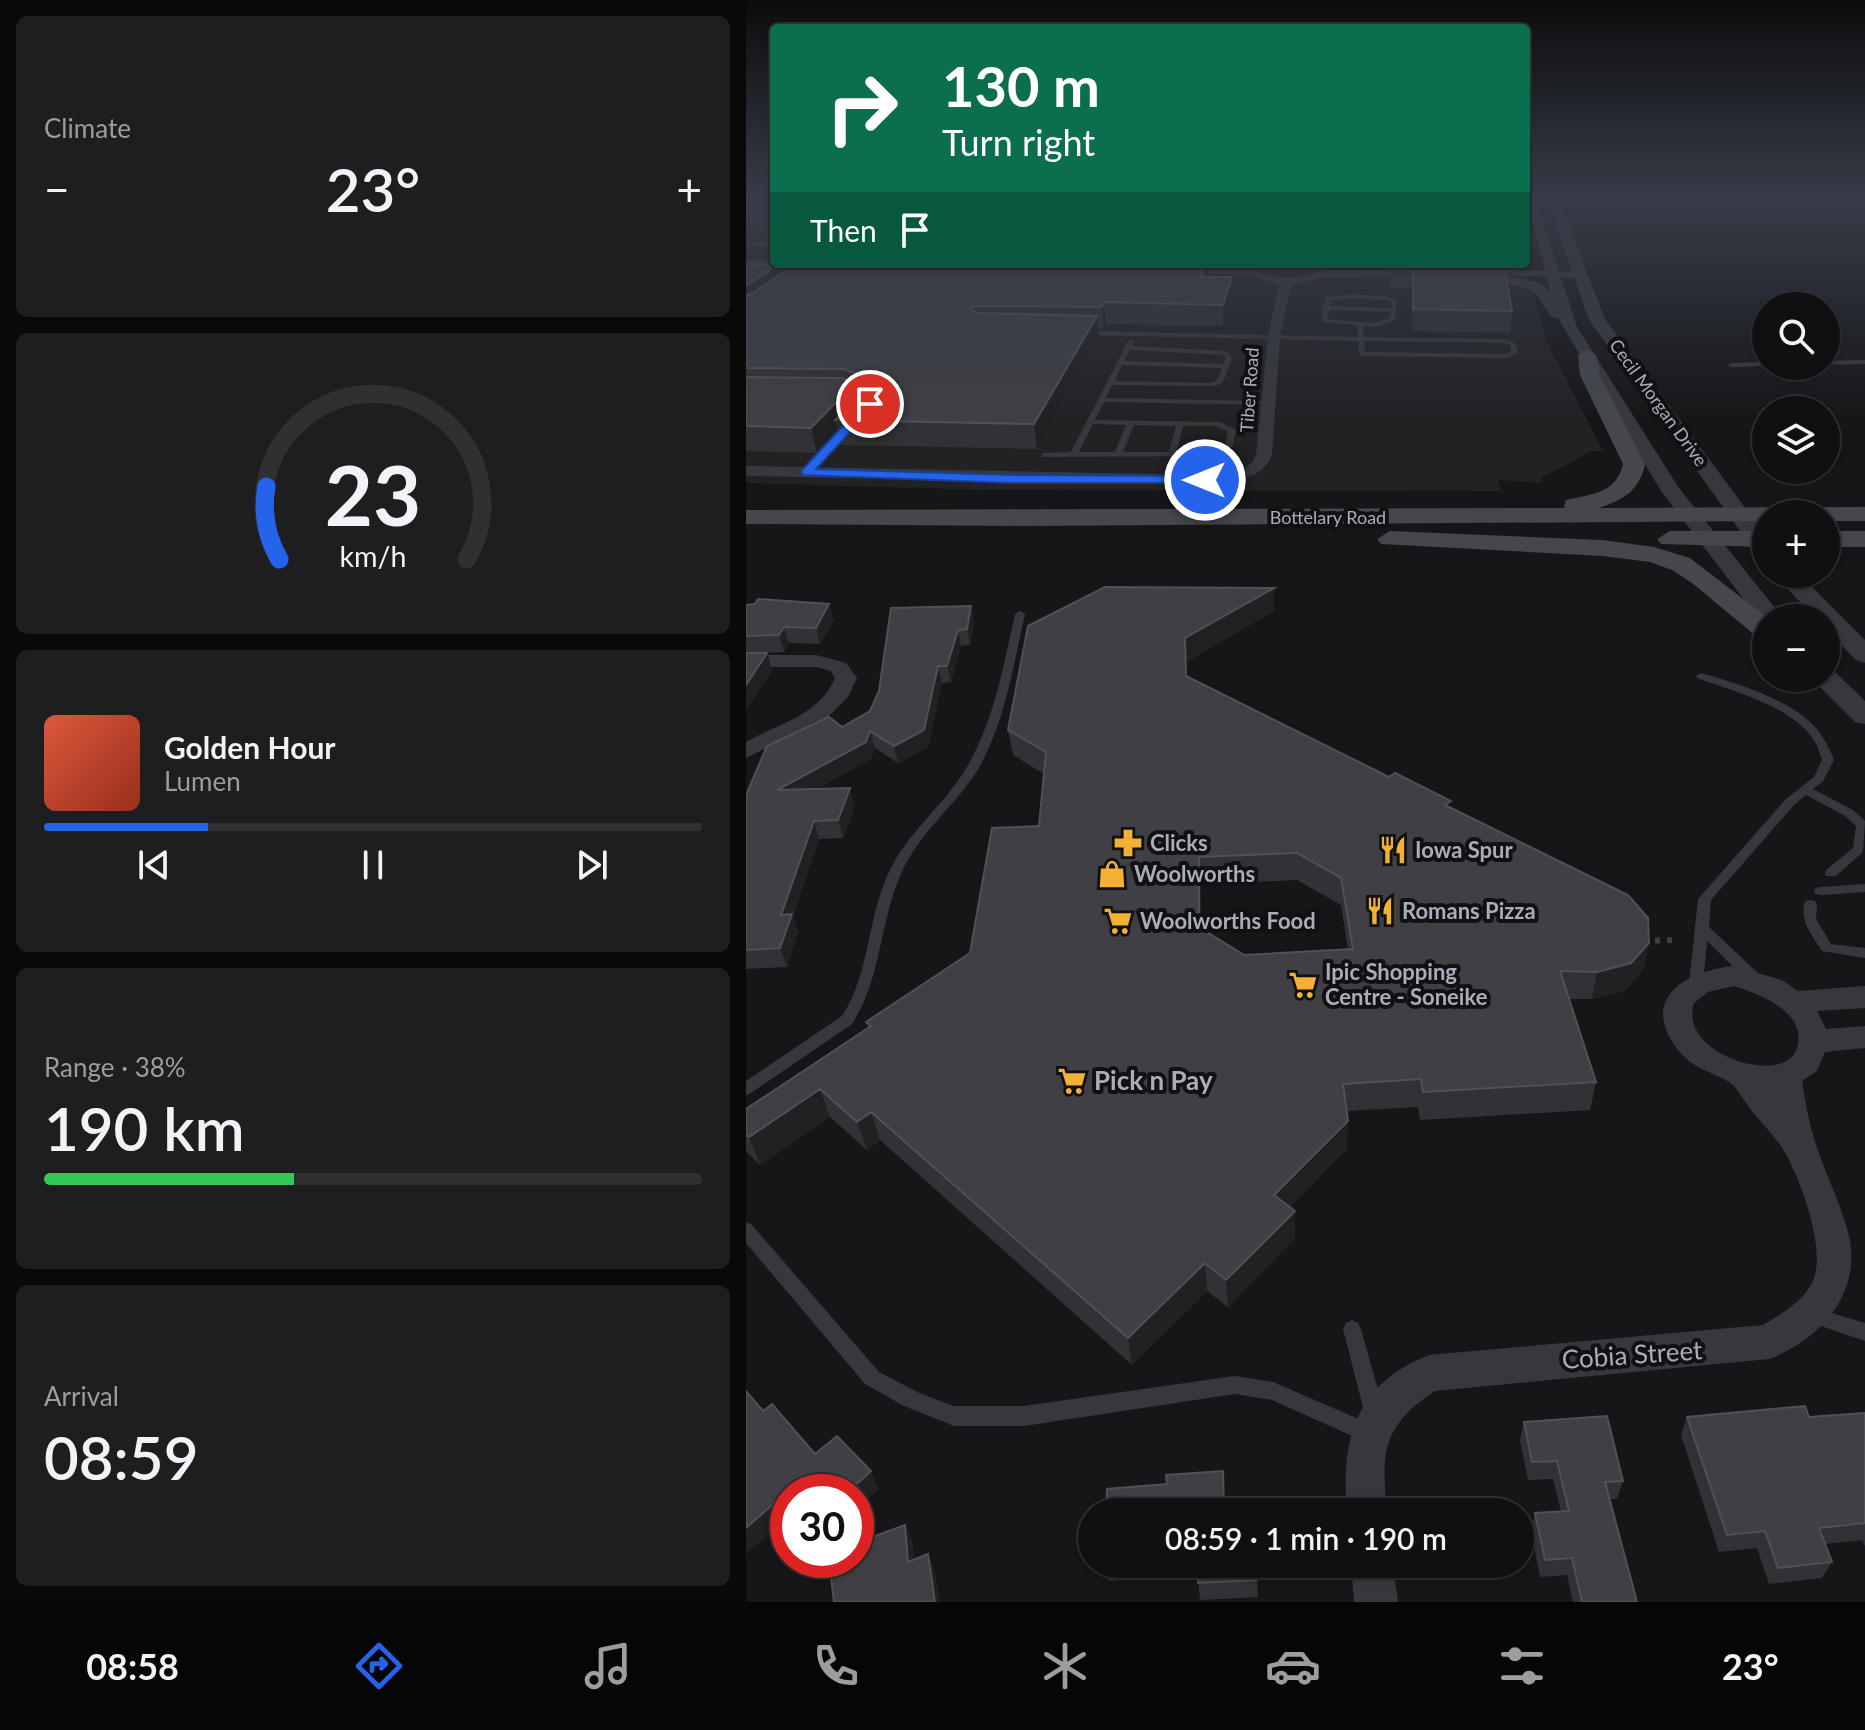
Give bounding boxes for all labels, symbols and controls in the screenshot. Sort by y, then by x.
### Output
text: 130 m [942,52,1100,119]
icon: right [810,56,914,160]
text: Climate [44,112,131,144]
text: Turn right [942,120,1095,164]
text: 23° [326,153,420,225]
text: − [44,163,70,215]
text: + [676,163,702,215]
icon: arrive [893,208,937,252]
text: Then [810,212,877,248]
map controls [1752,292,1840,692]
button: search [1752,292,1840,380]
street label: Cecil Morgan Drive [1605,334,1712,470]
street label: Tiber Road [1235,347,1263,433]
pin [836,370,904,438]
icon: arrive [848,382,892,426]
button: layers [1752,396,1840,484]
position arrow [1163,438,1247,522]
text: 23 [325,443,421,543]
button: + [1752,500,1840,588]
street label: Bottelary Road [1270,506,1386,528]
text: km/h [340,539,406,573]
button: − [1752,604,1840,692]
text: Golden Hour [164,729,336,765]
text: Lumen [164,765,241,797]
pharmacy icon: Clicks [1113,828,1143,858]
place label: Clicks [1150,829,1208,856]
restaurant icon: Iowa Spur [1378,835,1408,865]
place label: Iowa Spur [1415,836,1513,863]
icon: previous [132,843,176,887]
icon: pause [351,843,395,887]
icon: next [570,843,614,887]
shop icon: Woolworths [1097,859,1127,889]
place label: Woolworths [1134,860,1255,887]
restaurant icon: Romans Pizza [1365,896,1395,926]
place label: Romans Pizza [1402,897,1536,924]
supermarket icon: Woolworths Food [1103,906,1133,936]
place label: Woolworths Food [1140,907,1316,934]
place label: Ipic Shopping Centre - Soneike [1325,958,1488,1010]
supermarket icon: Ipic Shopping Centre - Soneike [1288,970,1318,1000]
text: Range · 38% [44,1051,186,1083]
place label: Pick n Pay [1094,1064,1213,1096]
supermarket icon: Pick n Pay [1057,1066,1087,1096]
text: 190 km [44,1092,245,1164]
street label: Cobia Street [1561,1333,1704,1375]
text: Arrival [44,1380,119,1412]
text: 08:59 [44,1421,198,1493]
speed limit sign: 30 [770,1474,874,1578]
text: 08:59 · 1 min · 190 m [1165,1520,1447,1556]
icon: directions [351,1638,407,1694]
icon: music [580,1638,636,1694]
icon: phone [808,1638,864,1694]
icon: climate [1037,1638,1093,1694]
icon: car [1265,1638,1321,1694]
icon: filters [1494,1638,1550,1694]
text: 08:58 [86,1644,179,1688]
text: 23° [1722,1644,1779,1688]

